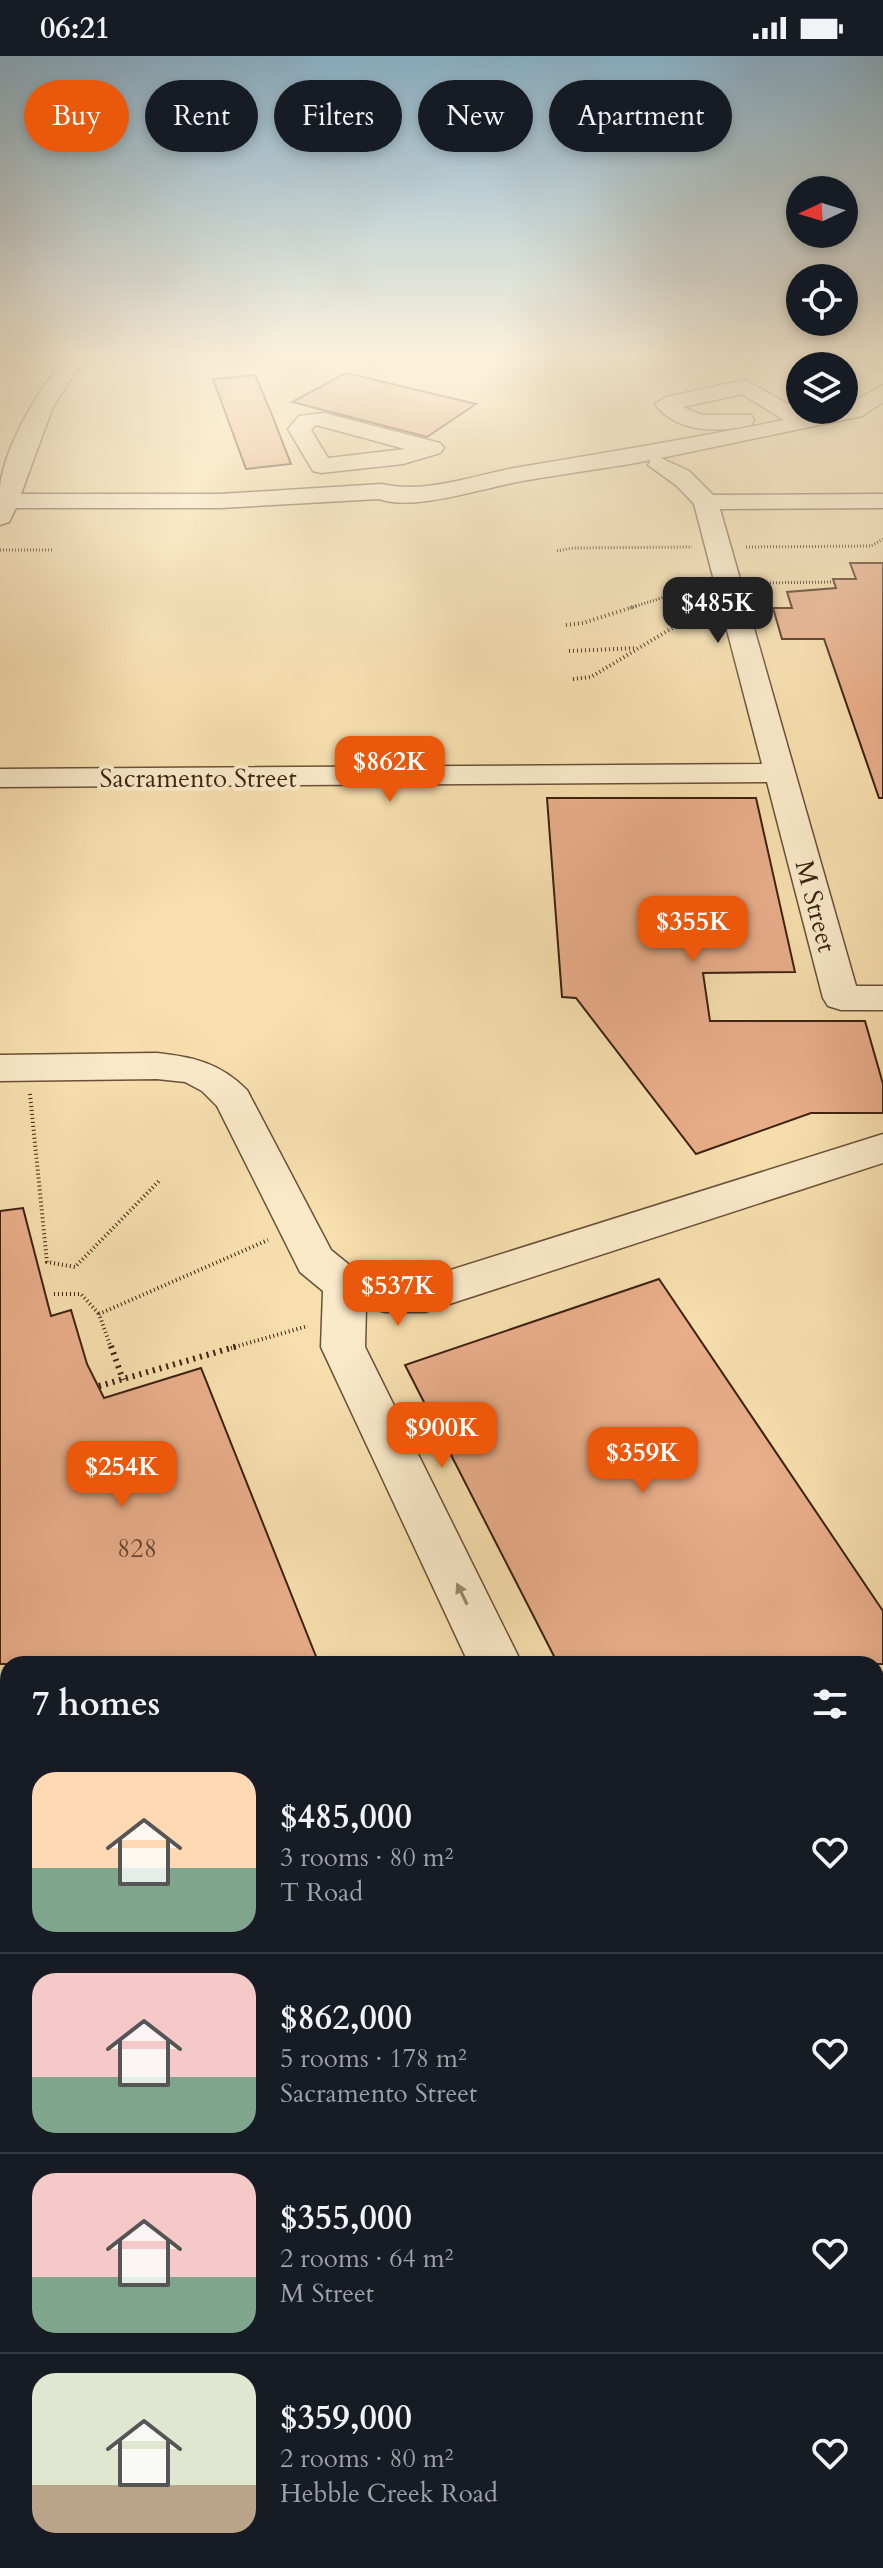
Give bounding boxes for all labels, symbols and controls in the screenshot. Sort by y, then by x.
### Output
text: 06:21 [40,8,110,49]
chip: Buy [24,80,129,152]
chip: Rent [145,80,258,152]
chip: Filters [274,80,402,152]
chip: New [418,80,533,152]
chip: Apartment [549,80,732,152]
north arrow [786,176,858,248]
map controls [786,176,858,424]
button: locate [786,264,858,336]
button: layers [786,352,858,424]
pin: $485K [662,577,774,645]
text: $485K [681,585,755,620]
pin: $862K [334,736,446,804]
text: $862K [353,744,427,779]
street label: Sacramento Street [99,761,297,796]
street label: M Street [786,856,845,956]
pin: $355K [637,896,749,964]
text: $355K [656,904,730,939]
pin: $537K [342,1260,454,1328]
text: $537K [361,1268,435,1303]
pin: $900K [386,1402,498,1470]
text: $900K [405,1410,479,1445]
pin: $359K [587,1427,699,1495]
text: $359K [606,1435,680,1470]
pin: $254K [66,1441,178,1509]
text: $254K [85,1449,159,1484]
house number: 828 [117,1531,157,1566]
one-way arrow [455,1582,469,1605]
text: 7 homes [32,1681,160,1727]
icon: filters [808,1682,852,1726]
text: $485,000 [280,1794,412,1840]
icon: home [96,1804,192,1900]
icon: heart [808,1830,852,1874]
text: 3 rooms · 80 m² [280,1840,453,1875]
text: T Road [280,1875,363,1910]
text: $862,000 [280,1995,412,2041]
icon: home [96,2005,192,2101]
icon: heart [808,2031,852,2075]
text: 5 rooms · 178 m² [280,2041,467,2076]
text: Sacramento Street [280,2076,477,2111]
text: $355,000 [280,2195,412,2241]
icon: home [96,2205,192,2301]
icon: heart [808,2231,852,2275]
text: 2 rooms · 64 m² [280,2241,453,2276]
text: M Street [280,2276,374,2311]
text: $359,000 [280,2395,412,2441]
icon: home [96,2405,192,2501]
icon: heart [808,2431,852,2475]
text: 2 rooms · 80 m² [280,2441,453,2476]
text: Hebble Creek Road [280,2476,498,2511]

